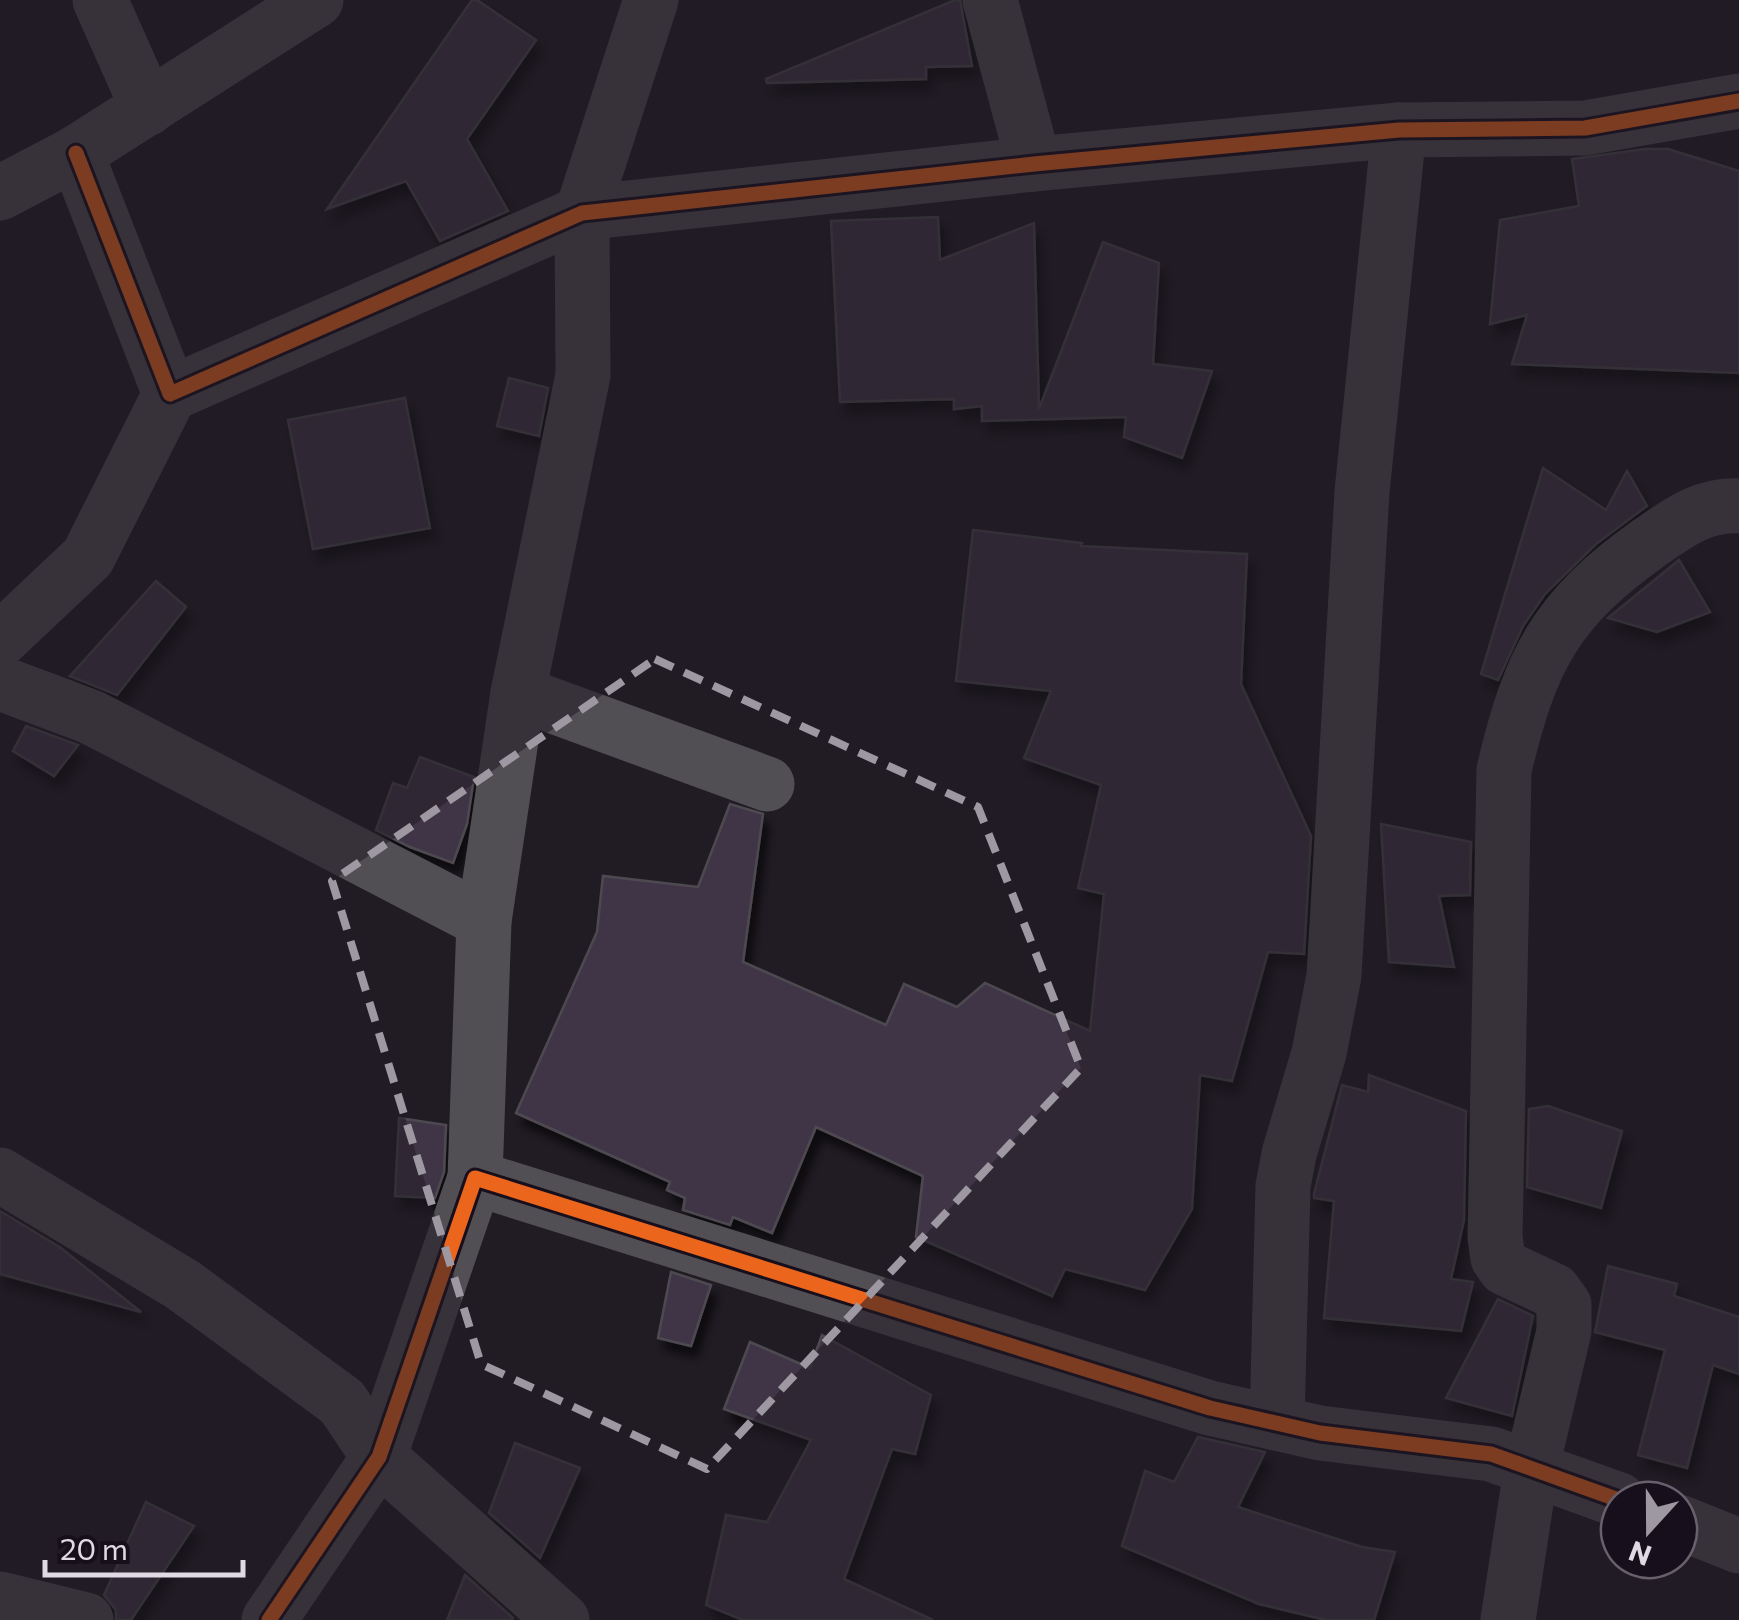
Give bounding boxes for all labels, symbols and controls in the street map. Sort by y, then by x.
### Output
north arrow [1599,1480,1699,1580]
scale bar [45,1515,242,1577]
text: 20 m [60,1529,128,1566]
text: N [1624,1535,1656,1574]

